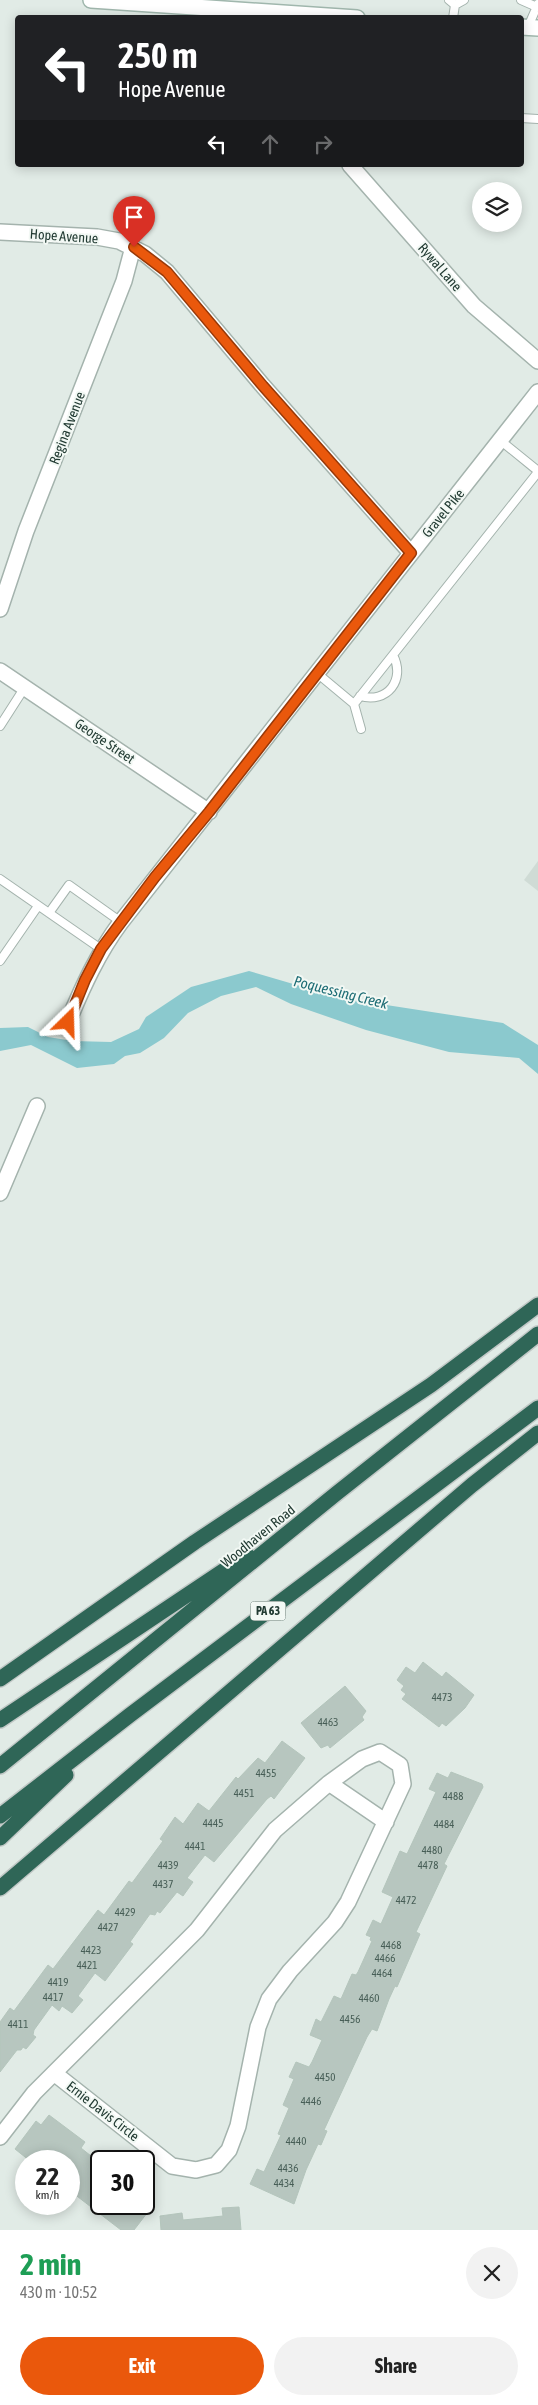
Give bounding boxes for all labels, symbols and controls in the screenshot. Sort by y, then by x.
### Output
icon: left [35,35,100,100]
text: 250 m [118,35,197,75]
text: Hope Avenue [118,76,225,102]
icon: left [203,130,231,158]
icon: ahead [256,130,284,158]
icon: right [309,130,337,158]
map controls [472,182,522,232]
button: layers [472,182,522,232]
pin [113,196,155,247]
icon: arrive [120,203,148,231]
street label: Hope Avenue [29,226,99,246]
street label: Rywal Lane [415,240,465,294]
street label: Regina Avenue [46,389,88,467]
street label: Gravel Pike [419,486,467,540]
street label: George Street [72,715,138,767]
water label: Poquessing Creek [292,972,390,1012]
position arrow [41,995,93,1047]
street label: Woodhaven Road [218,1501,298,1571]
road number: PA 63 [250,1602,286,1620]
house number: 4473 [432,1691,452,1703]
house number: 4463 [318,1716,338,1728]
house number: 4455 [256,1767,276,1779]
house number: 4451 [234,1787,254,1799]
house number: 4488 [443,1790,463,1802]
house number: 4445 [203,1817,223,1829]
house number: 4484 [434,1818,454,1830]
house number: 4441 [185,1840,205,1852]
house number: 4480 [422,1844,442,1856]
house number: 4439 [158,1859,178,1871]
house number: 4478 [418,1859,438,1871]
house number: 4437 [153,1878,173,1890]
house number: 4472 [396,1894,416,1906]
house number: 4429 [115,1906,135,1918]
house number: 4427 [98,1921,118,1933]
house number: 4468 [381,1939,401,1951]
house number: 4423 [81,1944,101,1956]
house number: 4466 [375,1952,395,1964]
house number: 4421 [77,1959,97,1971]
house number: 4464 [372,1967,392,1979]
house number: 4419 [48,1976,68,1988]
house number: 4417 [43,1991,63,2003]
house number: 4460 [359,1992,379,2004]
house number: 4456 [340,2013,360,2025]
house number: 4411 [8,2018,28,2030]
house number: 4450 [315,2071,335,2083]
street label: Ernie Davis Circle [64,2078,142,2144]
house number: 4446 [301,2095,321,2107]
house number: 4440 [286,2135,306,2147]
speed limit sign: 30 [90,2150,155,2215]
text: 22 [36,2162,59,2190]
house number: 4436 [278,2162,298,2174]
house number: 4434 [274,2177,294,2189]
text: km/h [36,2188,59,2202]
text: 2 min [20,2247,81,2281]
button: close [466,2247,518,2299]
text: 430 m · 10:52 [20,2283,97,2301]
button: Exit [20,2337,264,2395]
button: Share [274,2337,518,2395]

